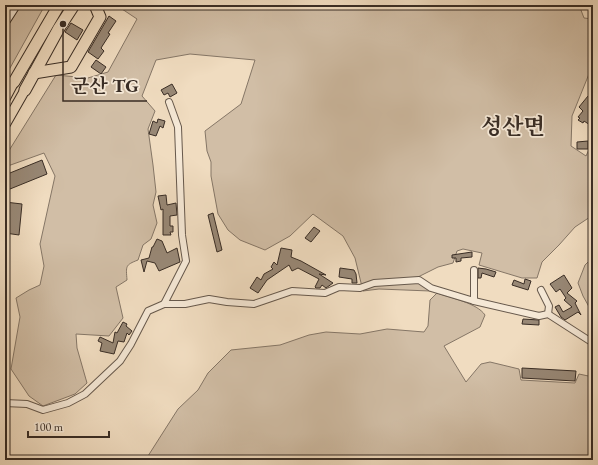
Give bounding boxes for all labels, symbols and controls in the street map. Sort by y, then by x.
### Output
callout: 군산 TG [63,70,147,101]
text: 군산 TG [71,73,139,98]
district label: 성산면 [481,112,545,141]
scale bar [28,413,109,439]
text: 100 m [34,419,64,435]

